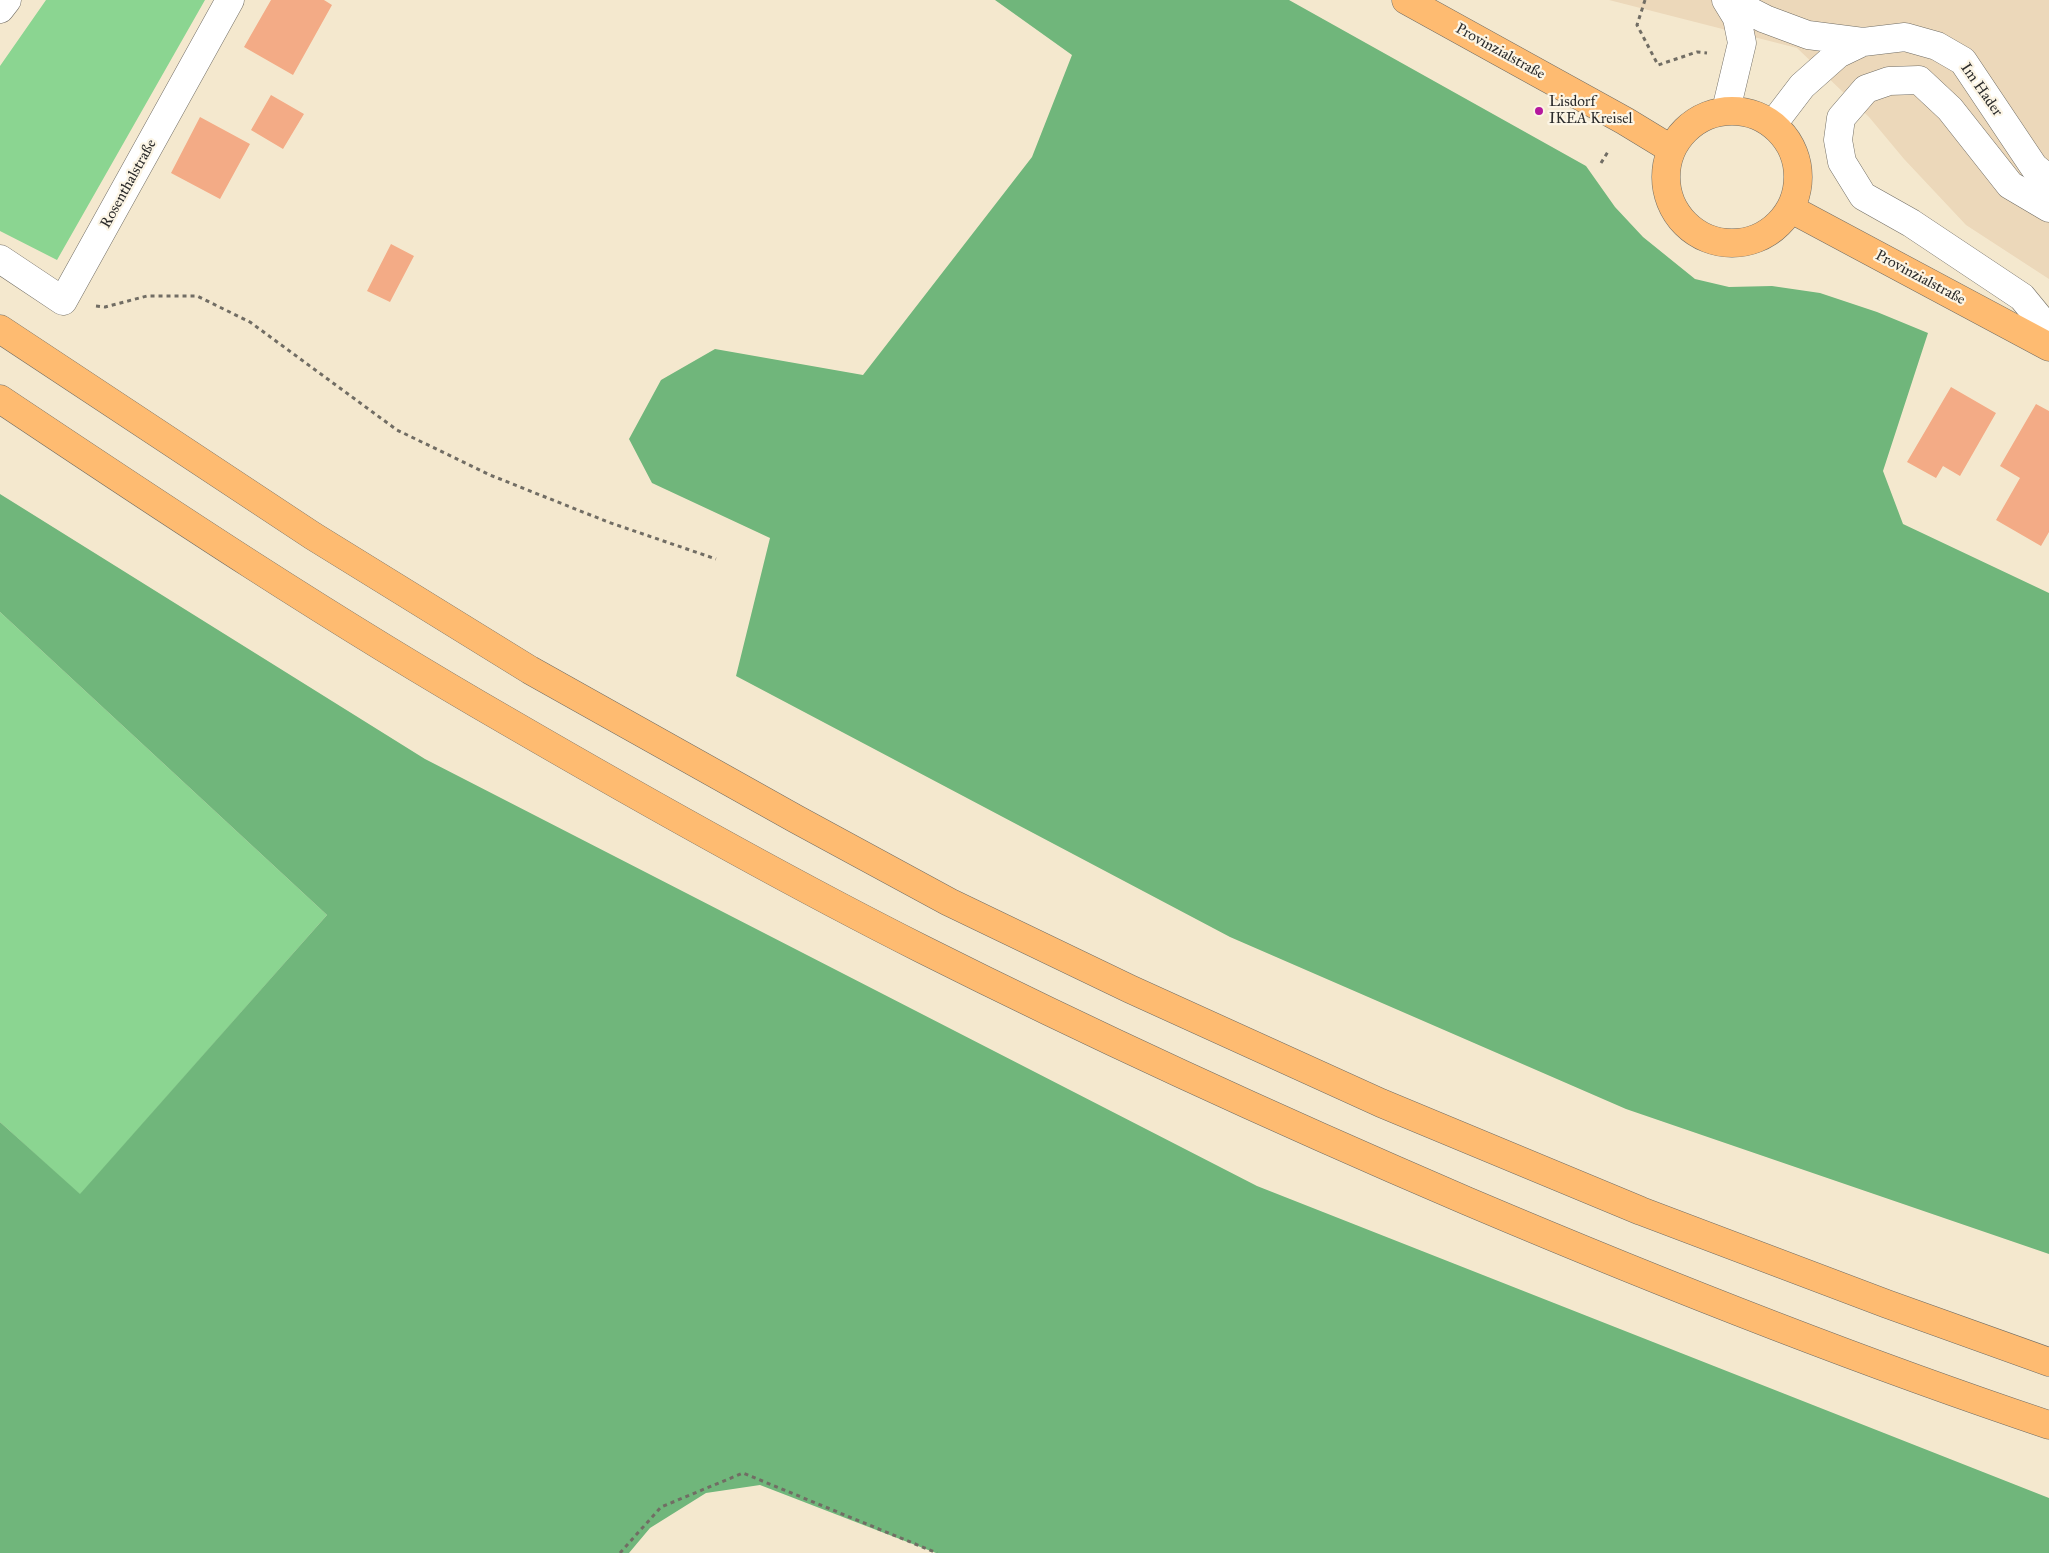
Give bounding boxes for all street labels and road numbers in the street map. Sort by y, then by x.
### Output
street label: Provinzialstraße [1452,20,1548,84]
street label: Im Hader [1956,60,2006,120]
street label: Rosenthalstraße [97,136,161,232]
street label: Provinzialstraße [1872,247,1968,309]

